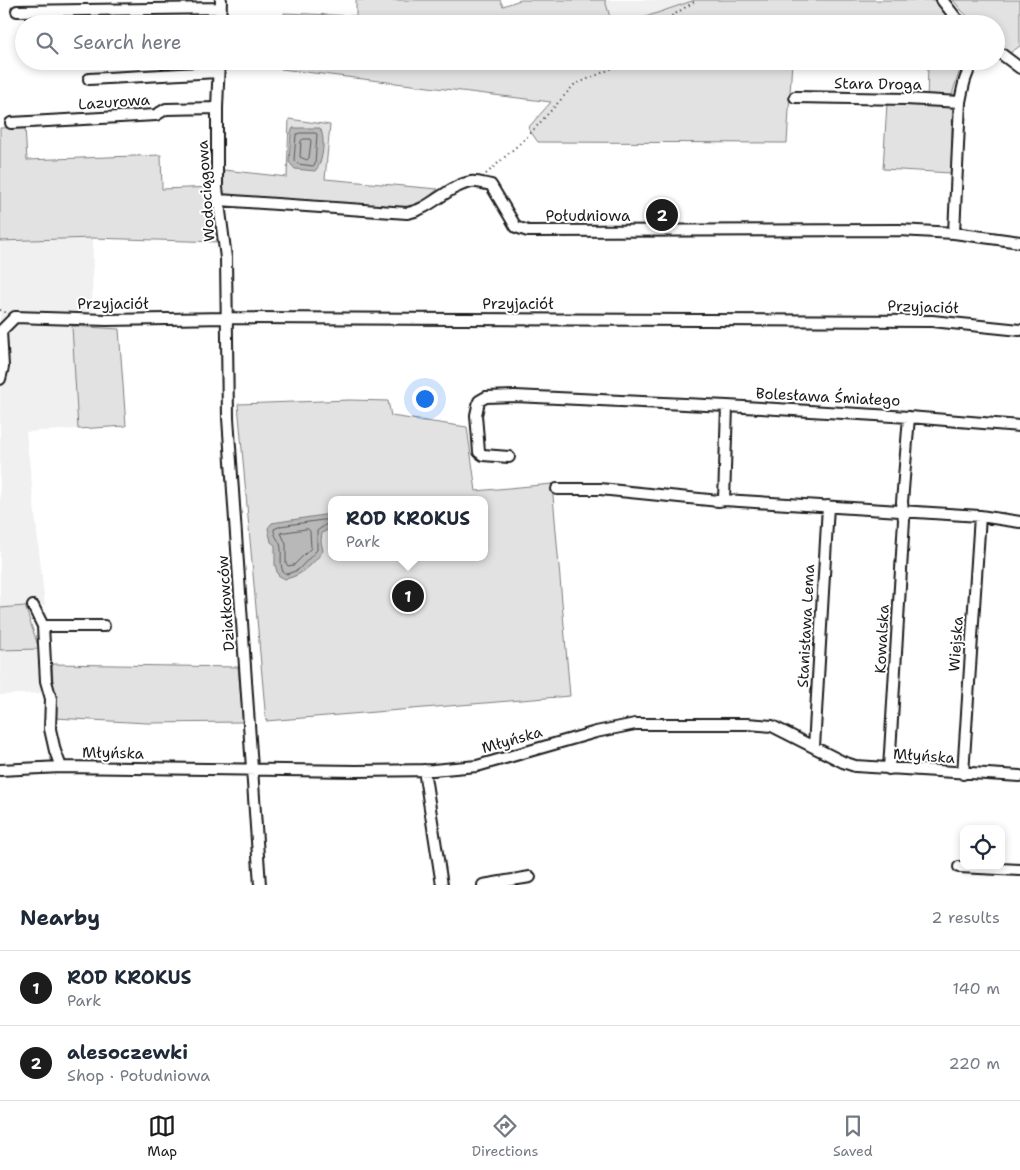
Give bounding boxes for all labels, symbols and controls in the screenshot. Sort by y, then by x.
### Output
search box [15,15,1005,70]
icon: search [33,29,61,57]
text: Search here [73,30,182,55]
street label: Stara Droga [834,73,923,95]
street label: Lazurowa [77,89,151,114]
street label: Wodociągowa [192,139,220,242]
pin: 2 [646,196,678,234]
street label: Południowa [546,206,631,226]
street label: Przyjaciół [77,294,149,314]
street label: Przyjaciół [482,294,554,314]
street label: Przyjaciół [887,296,960,318]
street label: Bolesława Śmiałego [755,382,901,411]
your location [412,386,438,412]
popup [328,496,488,561]
text: ROD KROKUS [346,506,470,531]
text: Park [346,531,380,552]
street label: Działkowców [213,555,239,651]
street label: Stanisława Lema [793,563,819,688]
pin: 1 [392,577,424,615]
street label: Kowalska [870,603,894,674]
street label: Wiejska [944,615,968,672]
street label: Młyńska [479,722,545,758]
street label: Młyńska [82,742,145,764]
street label: Młyńska [892,744,956,768]
map controls [960,825,1005,870]
button: locate [960,825,1005,870]
text: Nearby [20,904,100,932]
text: 2 results [931,907,1000,928]
text: ROD KROKUS [67,965,191,990]
text: 1 [32,978,40,999]
text: 140 m [953,978,1000,999]
text: Park [67,990,101,1011]
text: alesoczewki [67,1040,188,1065]
text: 2 [30,1053,42,1074]
text: 220 m [948,1053,1000,1074]
text: Shop · Południowa [67,1065,210,1086]
tab: Map [147,1112,177,1160]
tab: Directions [472,1112,539,1160]
tab: Saved [833,1112,873,1160]

